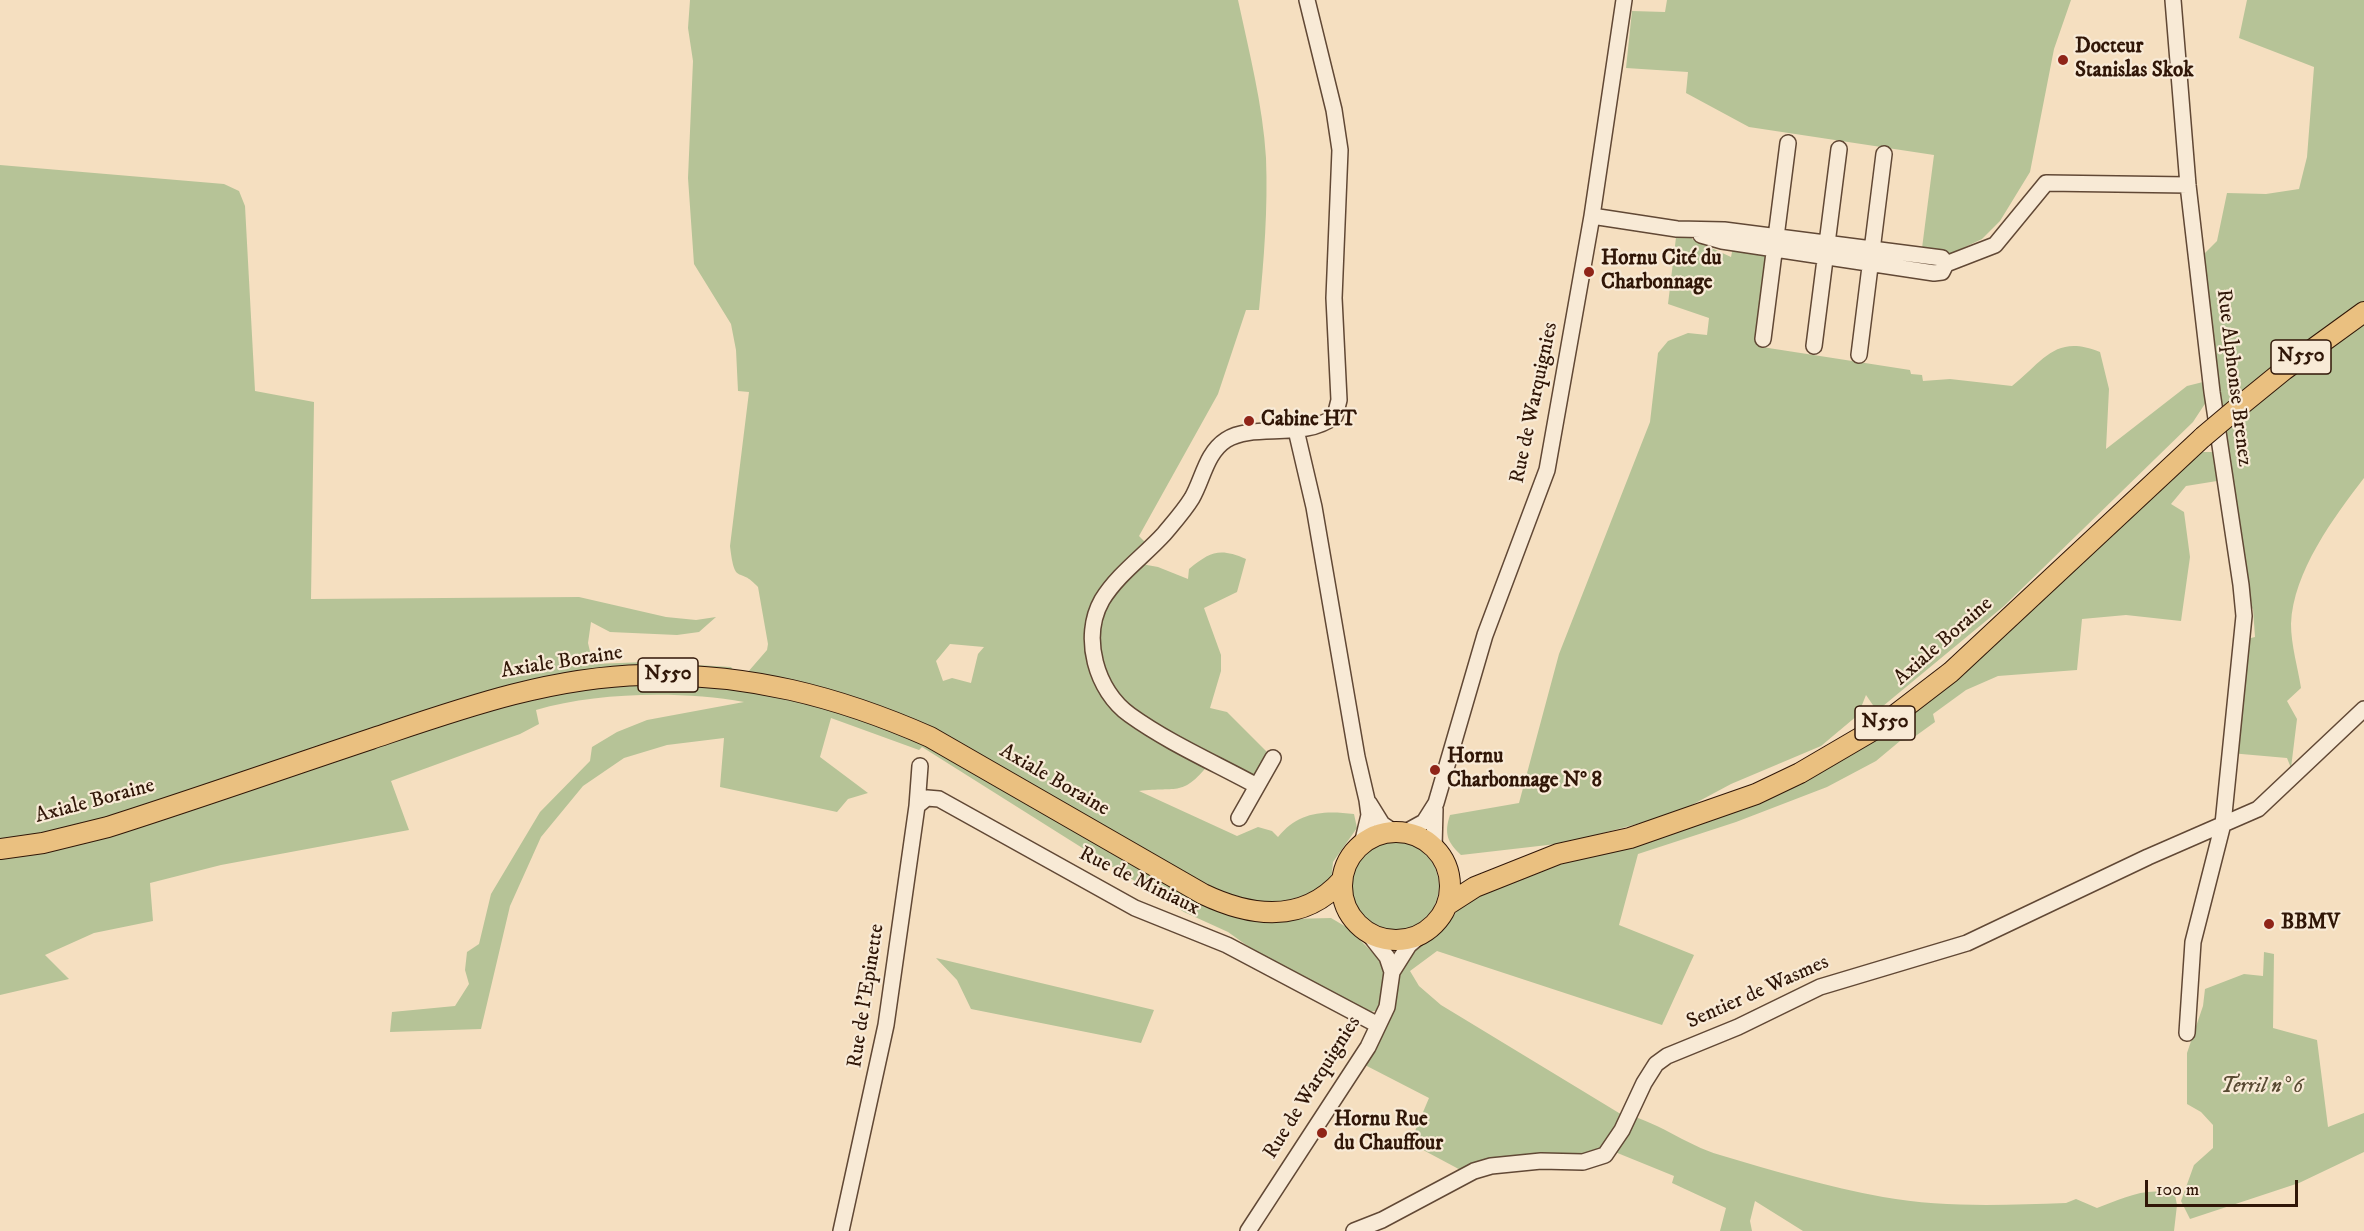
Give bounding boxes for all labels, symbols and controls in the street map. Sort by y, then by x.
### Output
place label: Docteur Stanislas Skok [2075,35,2194,85]
marker: Docteur Stanislas Skok [2056,53,2070,67]
place label: Hornu Cité du Charbonnage [1601,247,1722,297]
marker: Hornu Cité du Charbonnage [1582,265,1596,279]
street label: Rue Alphonse Brenez [2210,288,2256,468]
street label: Rue de Warquignies [1506,320,1564,486]
road number: N550 [2271,340,2331,374]
place label: Cabine HT [1261,408,1357,434]
marker: Cabine HT [1242,414,1256,428]
street label: Axiale Boraine [1889,592,1999,692]
street label: Axiale Boraine [499,641,625,685]
road number: N550 [638,658,698,692]
road number: N550 [1855,706,1915,740]
street label: Axiale Boraine [995,739,1113,823]
place label: Hornu Charbonnage N° 8 [1447,745,1602,795]
marker: Hornu Charbonnage N° 8 [1428,763,1442,777]
street label: Axiale Boraine [33,774,157,830]
street label: Rue de Miniaux [1074,842,1204,922]
place label: BBMV [2281,911,2340,937]
marker: BBMV [2262,917,2276,931]
street label: Rue de l'Epinette [843,922,891,1070]
street label: Sentier de Wasmes [1683,950,1833,1036]
street label: Rue de Warquignies [1259,1012,1367,1164]
park label: Terril n° 6 [2221,1075,2303,1101]
place label: Hornu Rue du Chauffour [1334,1108,1443,1158]
marker: Hornu Rue du Chauffour [1315,1126,1329,1140]
scale bar [2148,1168,2301,1206]
text: 100 m [2156,1179,2199,1201]

